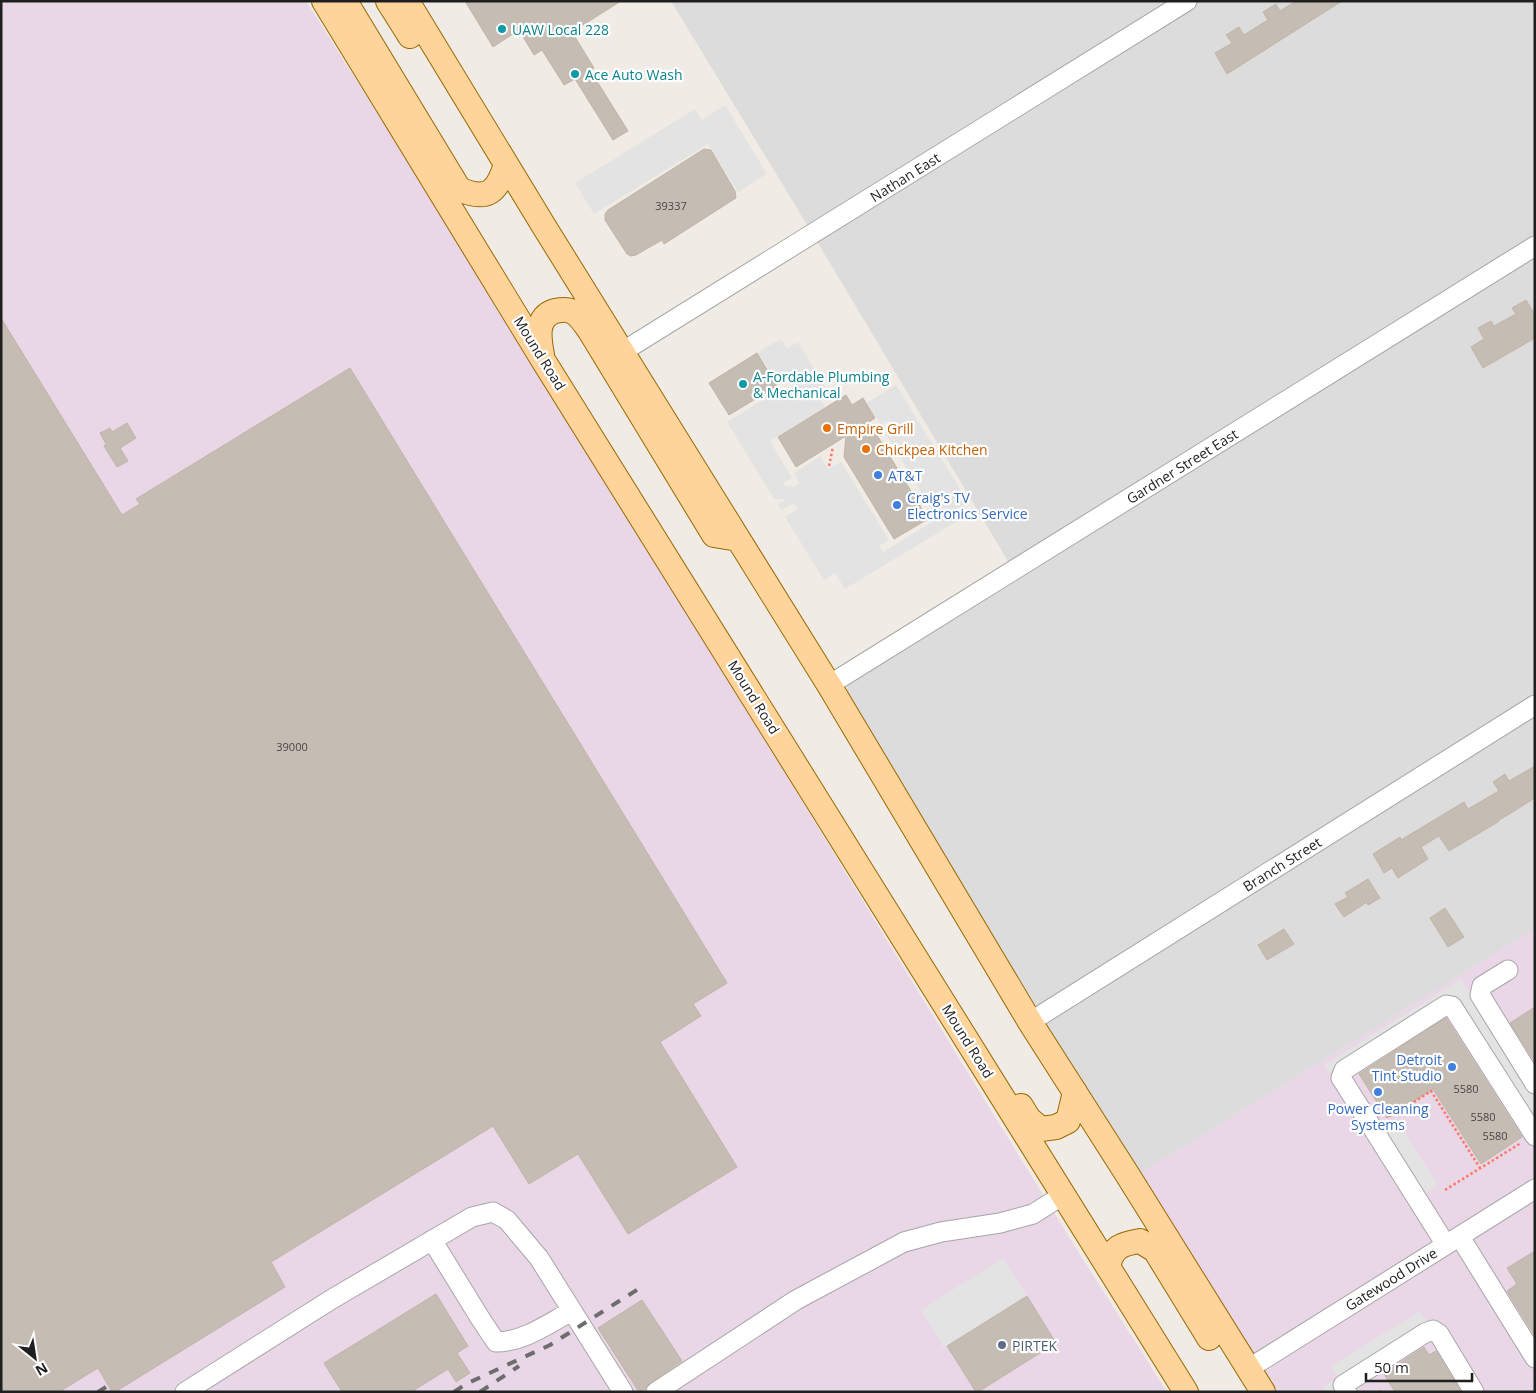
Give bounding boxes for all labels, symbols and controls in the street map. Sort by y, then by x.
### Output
place label: UAW Local 228 [512,20,609,39]
marker: UAW Local 228 [496,23,508,35]
place label: Ace Auto Wash [585,65,683,84]
marker: Ace Auto Wash [569,68,581,80]
street label: Nathan East [866,148,944,206]
house number: 39337 [655,198,687,213]
street label: Mound Road [510,312,570,394]
place label: A-Fordable Plumbing & Mechanical [753,367,890,402]
marker: A-Fordable Plumbing & Mechanical [737,378,749,390]
place label: Empire Grill [837,419,914,438]
marker: Empire Grill [821,422,833,434]
street label: Gardner Street East [1123,424,1241,508]
place label: Chickpea Kitchen [876,440,988,459]
marker: Chickpea Kitchen [860,443,872,455]
place label: AT&T [888,466,923,485]
marker: AT&T [872,469,884,481]
place label: Craig's TV Electronics Service [907,488,1028,523]
marker: Craig's TV Electronics Service [891,499,903,511]
street label: Mound Road [724,656,784,738]
house number: 39000 [276,739,308,754]
street label: Branch Street [1239,832,1325,896]
street label: Mound Road [938,1000,998,1082]
place label: Detroit Tint Studio [1372,1050,1442,1085]
marker: Detroit Tint Studio [1446,1061,1458,1073]
house number: 5580 [1453,1081,1479,1096]
marker: Power Cleaning Systems [1372,1086,1384,1098]
place label: Power Cleaning Systems [1327,1099,1429,1134]
house number: 5580 [1470,1109,1496,1124]
house number: 5580 [1482,1128,1508,1143]
street label: Gatewood Drive [1341,1243,1441,1315]
north arrow [10,1333,60,1383]
place label: PIRTEK [1012,1336,1057,1355]
marker: PIRTEK [996,1339,1008,1351]
scale bar [1366,1350,1472,1382]
text: 50 m [1374,1357,1409,1377]
text: N [32,1359,51,1381]

